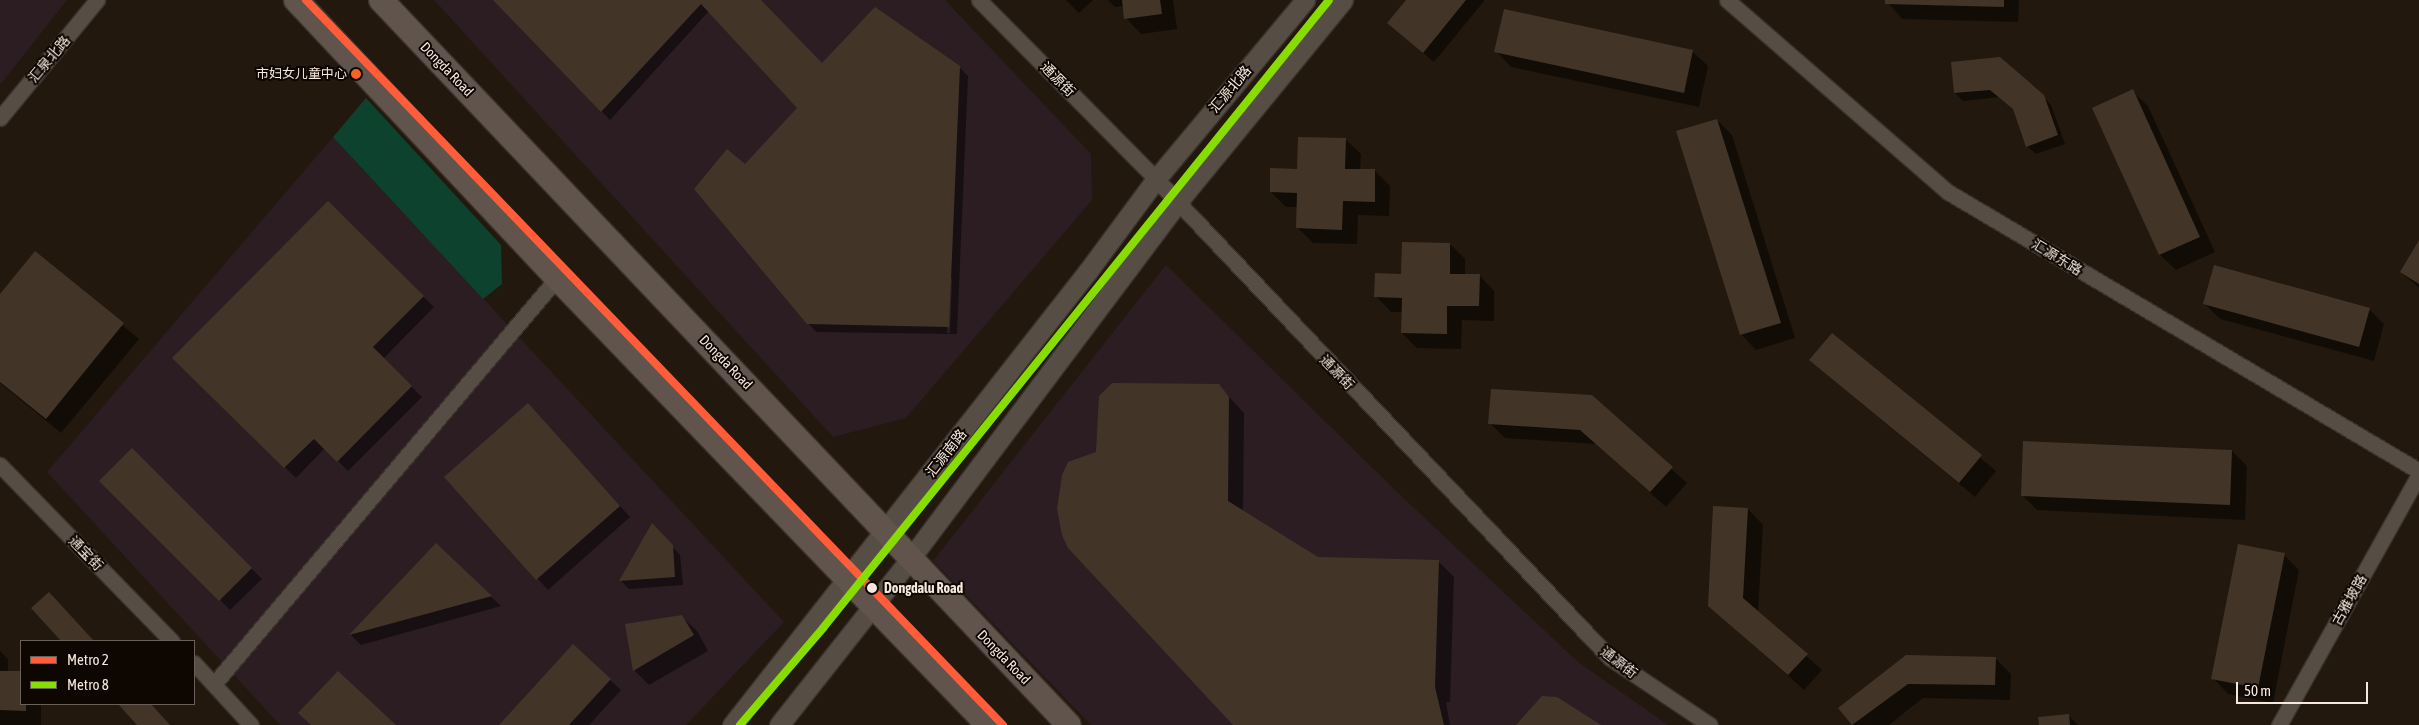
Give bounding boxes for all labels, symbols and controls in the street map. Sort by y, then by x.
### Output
street label: 汇泉北路 [25,32,73,86]
street label: Dongda Road [417,38,477,100]
street label: 通源街 [1037,58,1079,100]
street label: 汇源北路 [1206,62,1254,116]
place label: 市妇女儿童中心 [256,66,347,82]
marker: 市妇女儿童中心 [351,69,361,79]
street label: 汇源东路 [2029,235,2085,279]
street label: Dongda Road [696,331,756,393]
street label: 通源街 [1316,351,1358,393]
street label: 汇源南路 [922,426,970,480]
street label: 通宝街 [65,532,107,574]
street label: 古雅坡路 [2328,571,2370,629]
marker: Dongdalu Road [863,579,881,597]
place label: Dongdalu Road [884,580,963,596]
street label: Dongda Road [974,626,1034,688]
legend [20,640,195,705]
street label: 通源街 [1597,642,1641,682]
text: Metro 2 [67,651,109,668]
scale bar [2239,672,2372,704]
text: Metro 8 [67,676,109,693]
text: 50 m [2244,682,2271,699]

